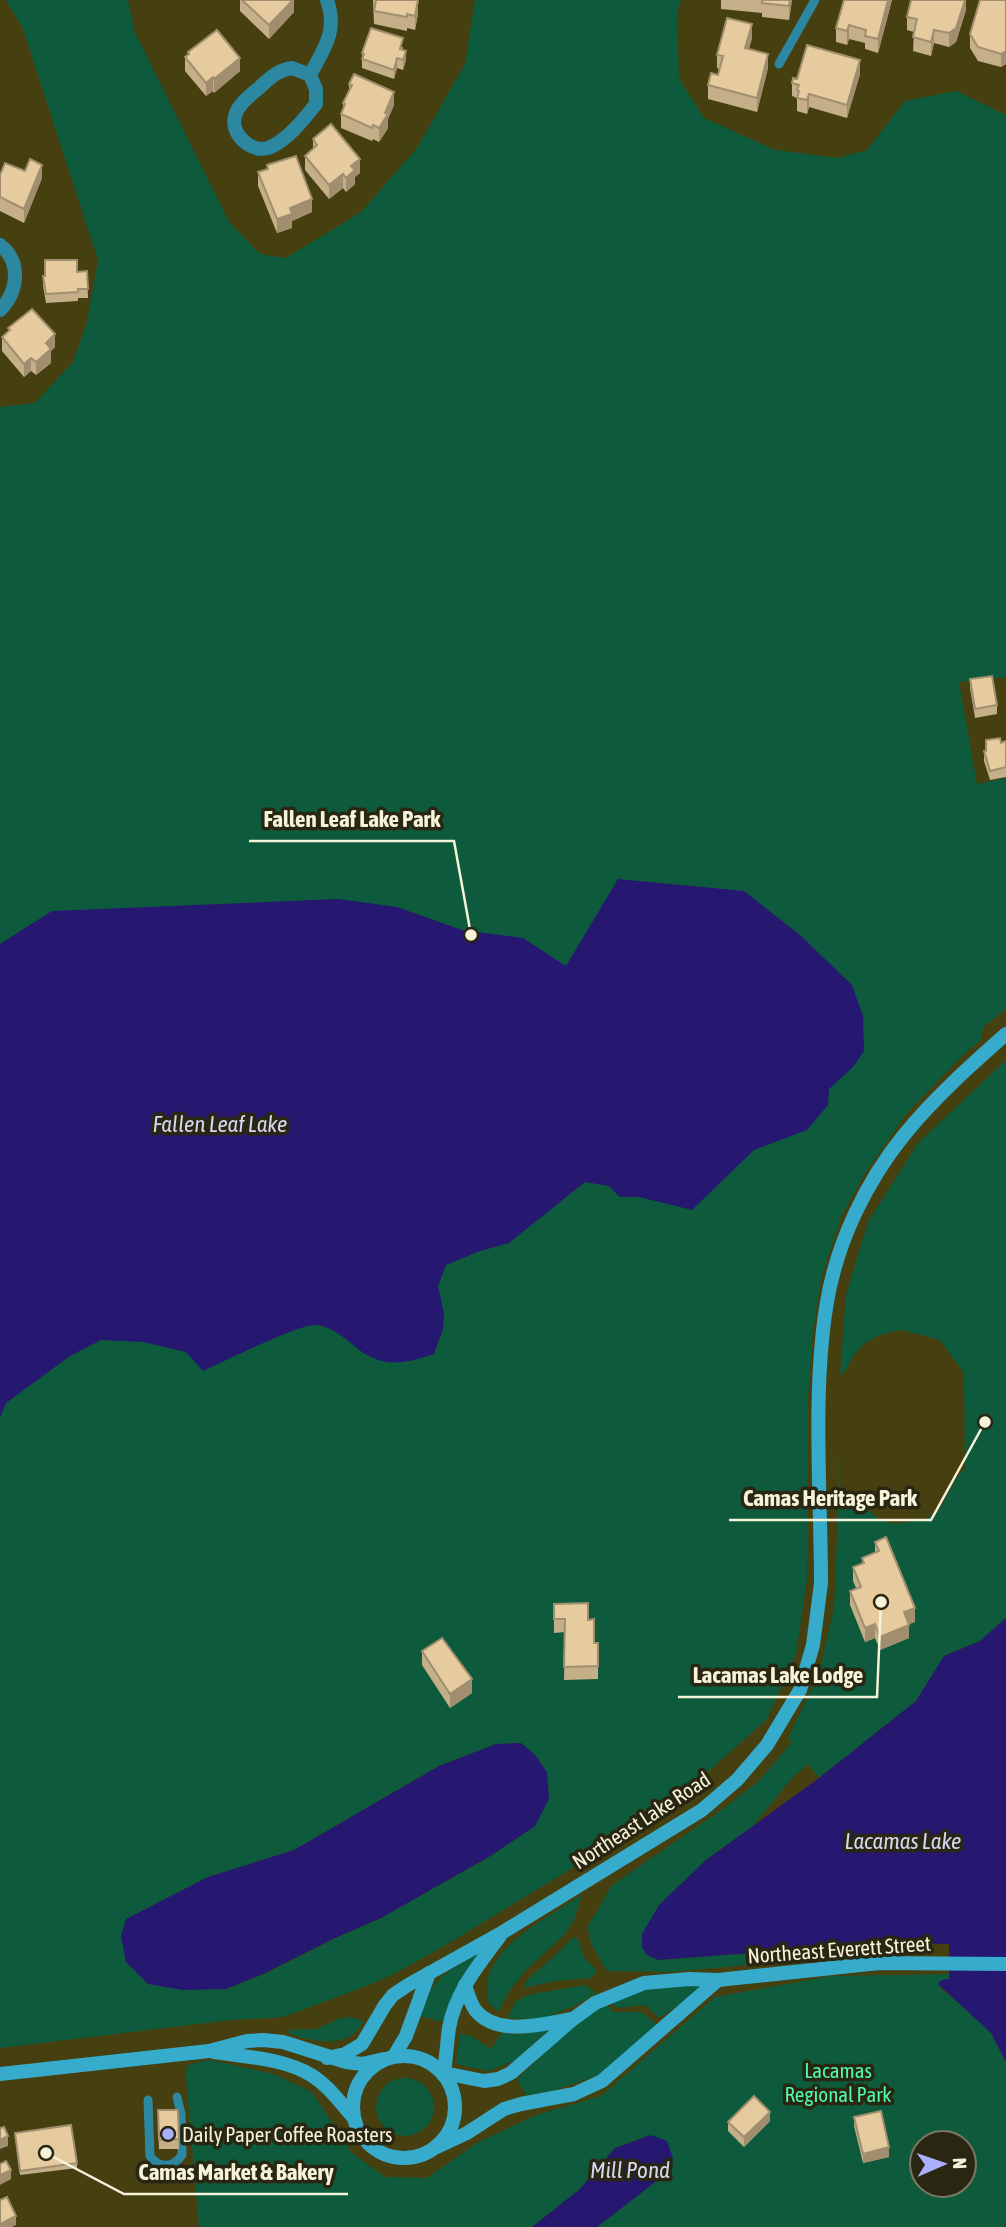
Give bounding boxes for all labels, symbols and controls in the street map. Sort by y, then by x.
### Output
callout: Fallen Leaf Lake Park [249,797,454,841]
text: Fallen Leaf Lake Park [263,806,441,832]
water label: Fallen Leaf Lake [153,1111,287,1137]
callout: Camas Heritage Park [729,1476,931,1520]
text: Camas Heritage Park [743,1485,918,1511]
callout: Lacamas Lake Lodge [678,1653,877,1697]
text: Lacamas Lake Lodge [693,1662,863,1688]
street label: Northeast Lake Road [568,1767,714,1873]
water label: Lacamas Lake [844,1828,962,1854]
street label: Northeast Everett Street [746,1931,932,1967]
park label: Lacamas Regional Park [784,2058,892,2106]
place label: Daily Paper Coffee Roasters [182,2122,393,2146]
marker: Daily Paper Coffee Roasters [160,2126,176,2142]
north arrow [908,2129,978,2199]
callout: Camas Market & Bakery [124,2150,348,2194]
water label: Mill Pond [590,2157,670,2183]
text: N [949,2157,971,2169]
text: Camas Market & Bakery [138,2159,334,2185]

